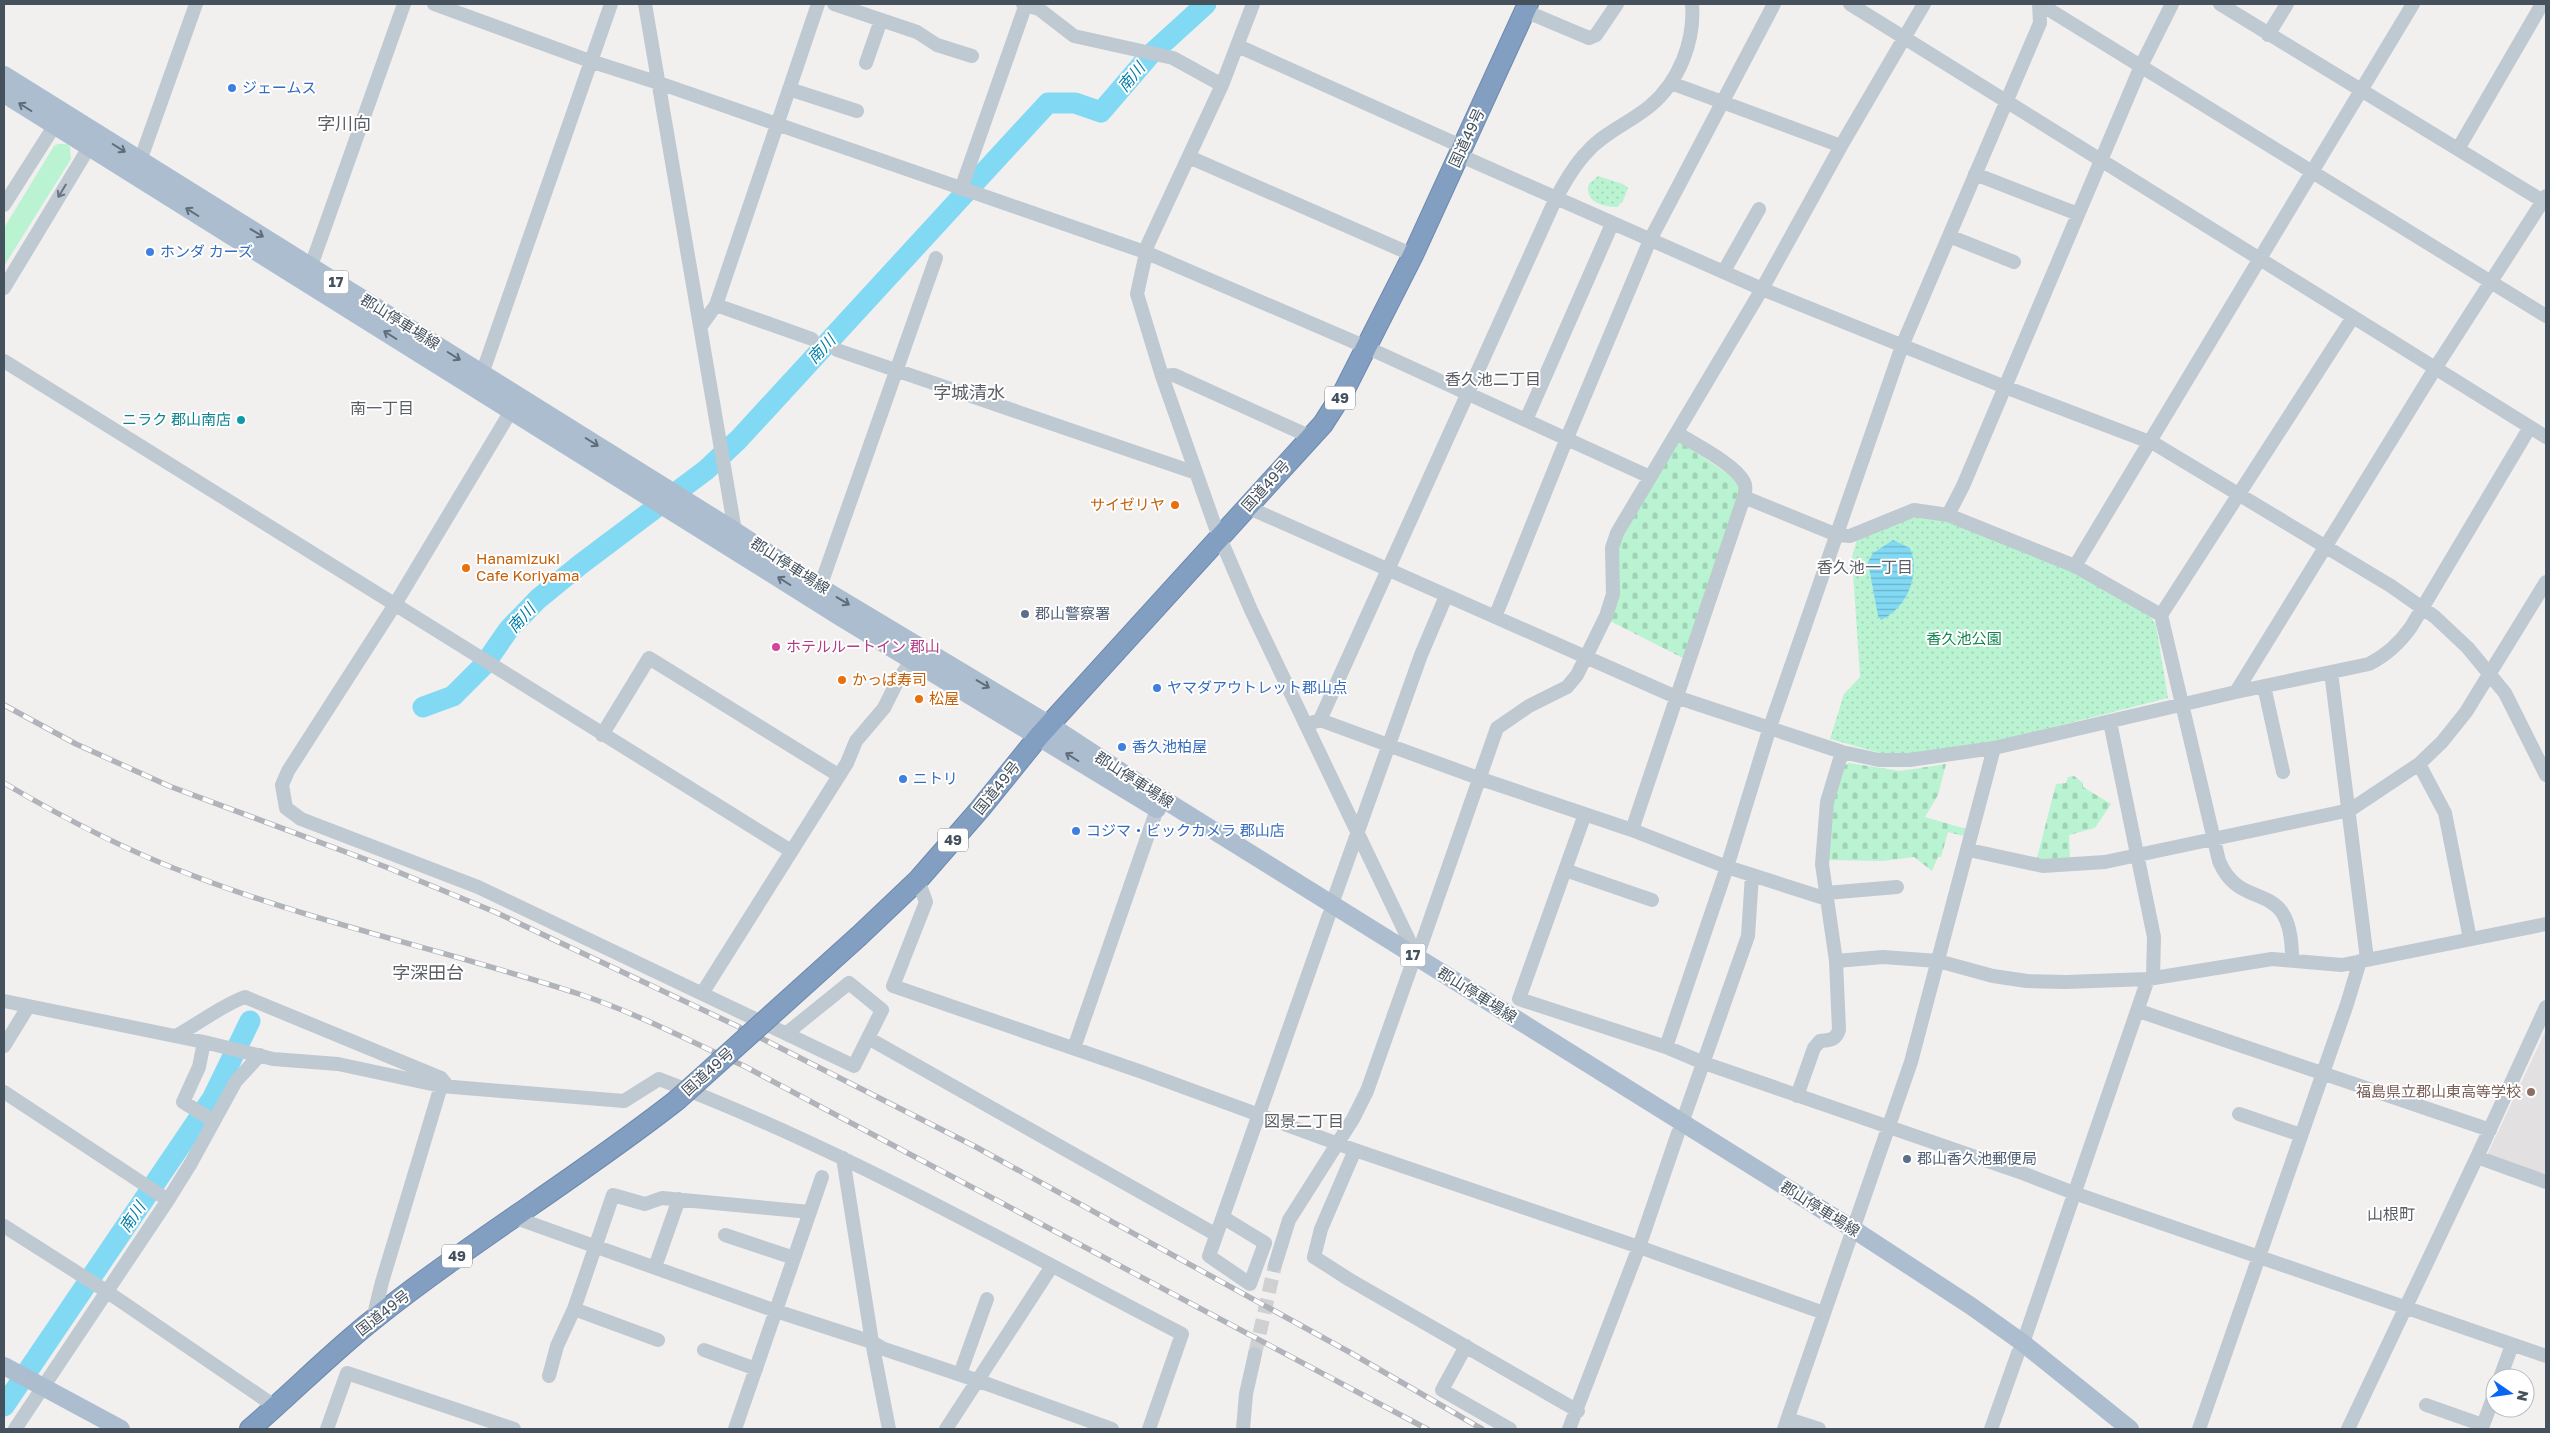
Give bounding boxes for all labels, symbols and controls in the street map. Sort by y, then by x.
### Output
water label: 南川 [1113,57,1150,96]
place label: ジェームス [242,78,317,96]
marker: ジェームス [226,82,238,94]
one-way arrow [19,102,33,112]
street label: 国道49号 [1445,105,1488,170]
district label: 字川向 [317,112,371,134]
one-way arrow [111,143,125,153]
one-way arrow [57,183,67,197]
one-way arrow [186,207,200,217]
one-way arrow [250,228,264,238]
place label: ホンダ カーズ [160,242,253,260]
marker: ホンダ カーズ [144,246,156,258]
road number: 17 [324,270,348,294]
street label: 郡山停車場線 [358,290,443,353]
water label: 南川 [803,329,841,368]
one-way arrow [383,330,397,340]
one-way arrow [447,351,461,361]
district label: 香久池二丁目 [1445,369,1541,389]
district label: 字城清水 [933,381,1005,403]
road number: 49 [1325,386,1355,409]
district label: 南一丁目 [350,398,414,418]
place label: ニラク 郡山南店 [122,410,231,428]
marker: ニラク 郡山南店 [235,414,247,426]
one-way arrow [585,438,599,448]
street label: 国道49号 [1237,456,1293,515]
place label: サイゼリヤ [1090,495,1165,513]
marker: サイゼリヤ [1169,499,1181,511]
street label: 郡山停車場線 [748,533,833,597]
place label: Hanamizuki Cafe Koriyama [476,549,580,584]
district label: 香久池一丁目 [1817,557,1913,577]
marker: Hanamizuki Cafe Koriyama [460,562,472,574]
one-way arrow [777,576,791,587]
one-way arrow [836,596,850,606]
water label: 南川 [503,598,540,637]
place label: 郡山警察署 [1035,604,1110,622]
marker: 郡山警察署 [1019,608,1031,620]
park label: 香久池公園 [1926,629,2002,647]
place label: ホテルルートイン 郡山 [786,637,940,655]
marker: ホテルルートイン 郡山 [770,641,782,653]
place label: かっぱ寿司 [852,670,927,688]
marker: かっぱ寿司 [836,674,848,686]
place label: ヤマダアウトレット郡山点 [1167,678,1347,696]
one-way arrow [975,680,989,690]
marker: ヤマダアウトレット郡山点 [1151,682,1163,694]
place label: 松屋 [929,689,959,707]
marker: 松屋 [913,693,925,705]
place label: 香久池柏屋 [1132,737,1207,755]
marker: 香久池柏屋 [1116,741,1128,753]
street label: 郡山停車場線 [1092,747,1177,811]
one-way arrow [1066,751,1080,761]
street label: 国道49号 [969,757,1023,818]
place label: ニトリ [913,769,958,787]
marker: ニトリ [897,773,909,785]
place label: コジマ・ビックカメラ 郡山店 [1086,821,1285,839]
marker: コジマ・ビックカメラ 郡山店 [1070,825,1082,837]
road number: 49 [938,828,968,852]
road number: 17 [1400,944,1426,966]
district label: 字深田台 [392,961,464,983]
street label: 郡山停車場線 [1435,963,1520,1026]
street label: 国道49号 [678,1043,737,1099]
place label: 福島県立郡山東高等学校 [2356,1082,2521,1100]
marker: 福島県立郡山東高等学校 [2525,1086,2537,1098]
district label: 図景二丁目 [1264,1111,1344,1131]
place label: 郡山香久池郵便局 [1917,1149,2037,1167]
marker: 郡山香久池郵便局 [1901,1153,1913,1165]
street label: 郡山停車場線 [1778,1177,1863,1240]
water label: 南川 [115,1196,150,1236]
district label: 山根町 [2367,1204,2415,1224]
road number: 49 [442,1244,472,1268]
street label: 国道49号 [352,1286,413,1339]
north arrow [2485,1368,2535,1418]
text: N [2514,1389,2533,1403]

